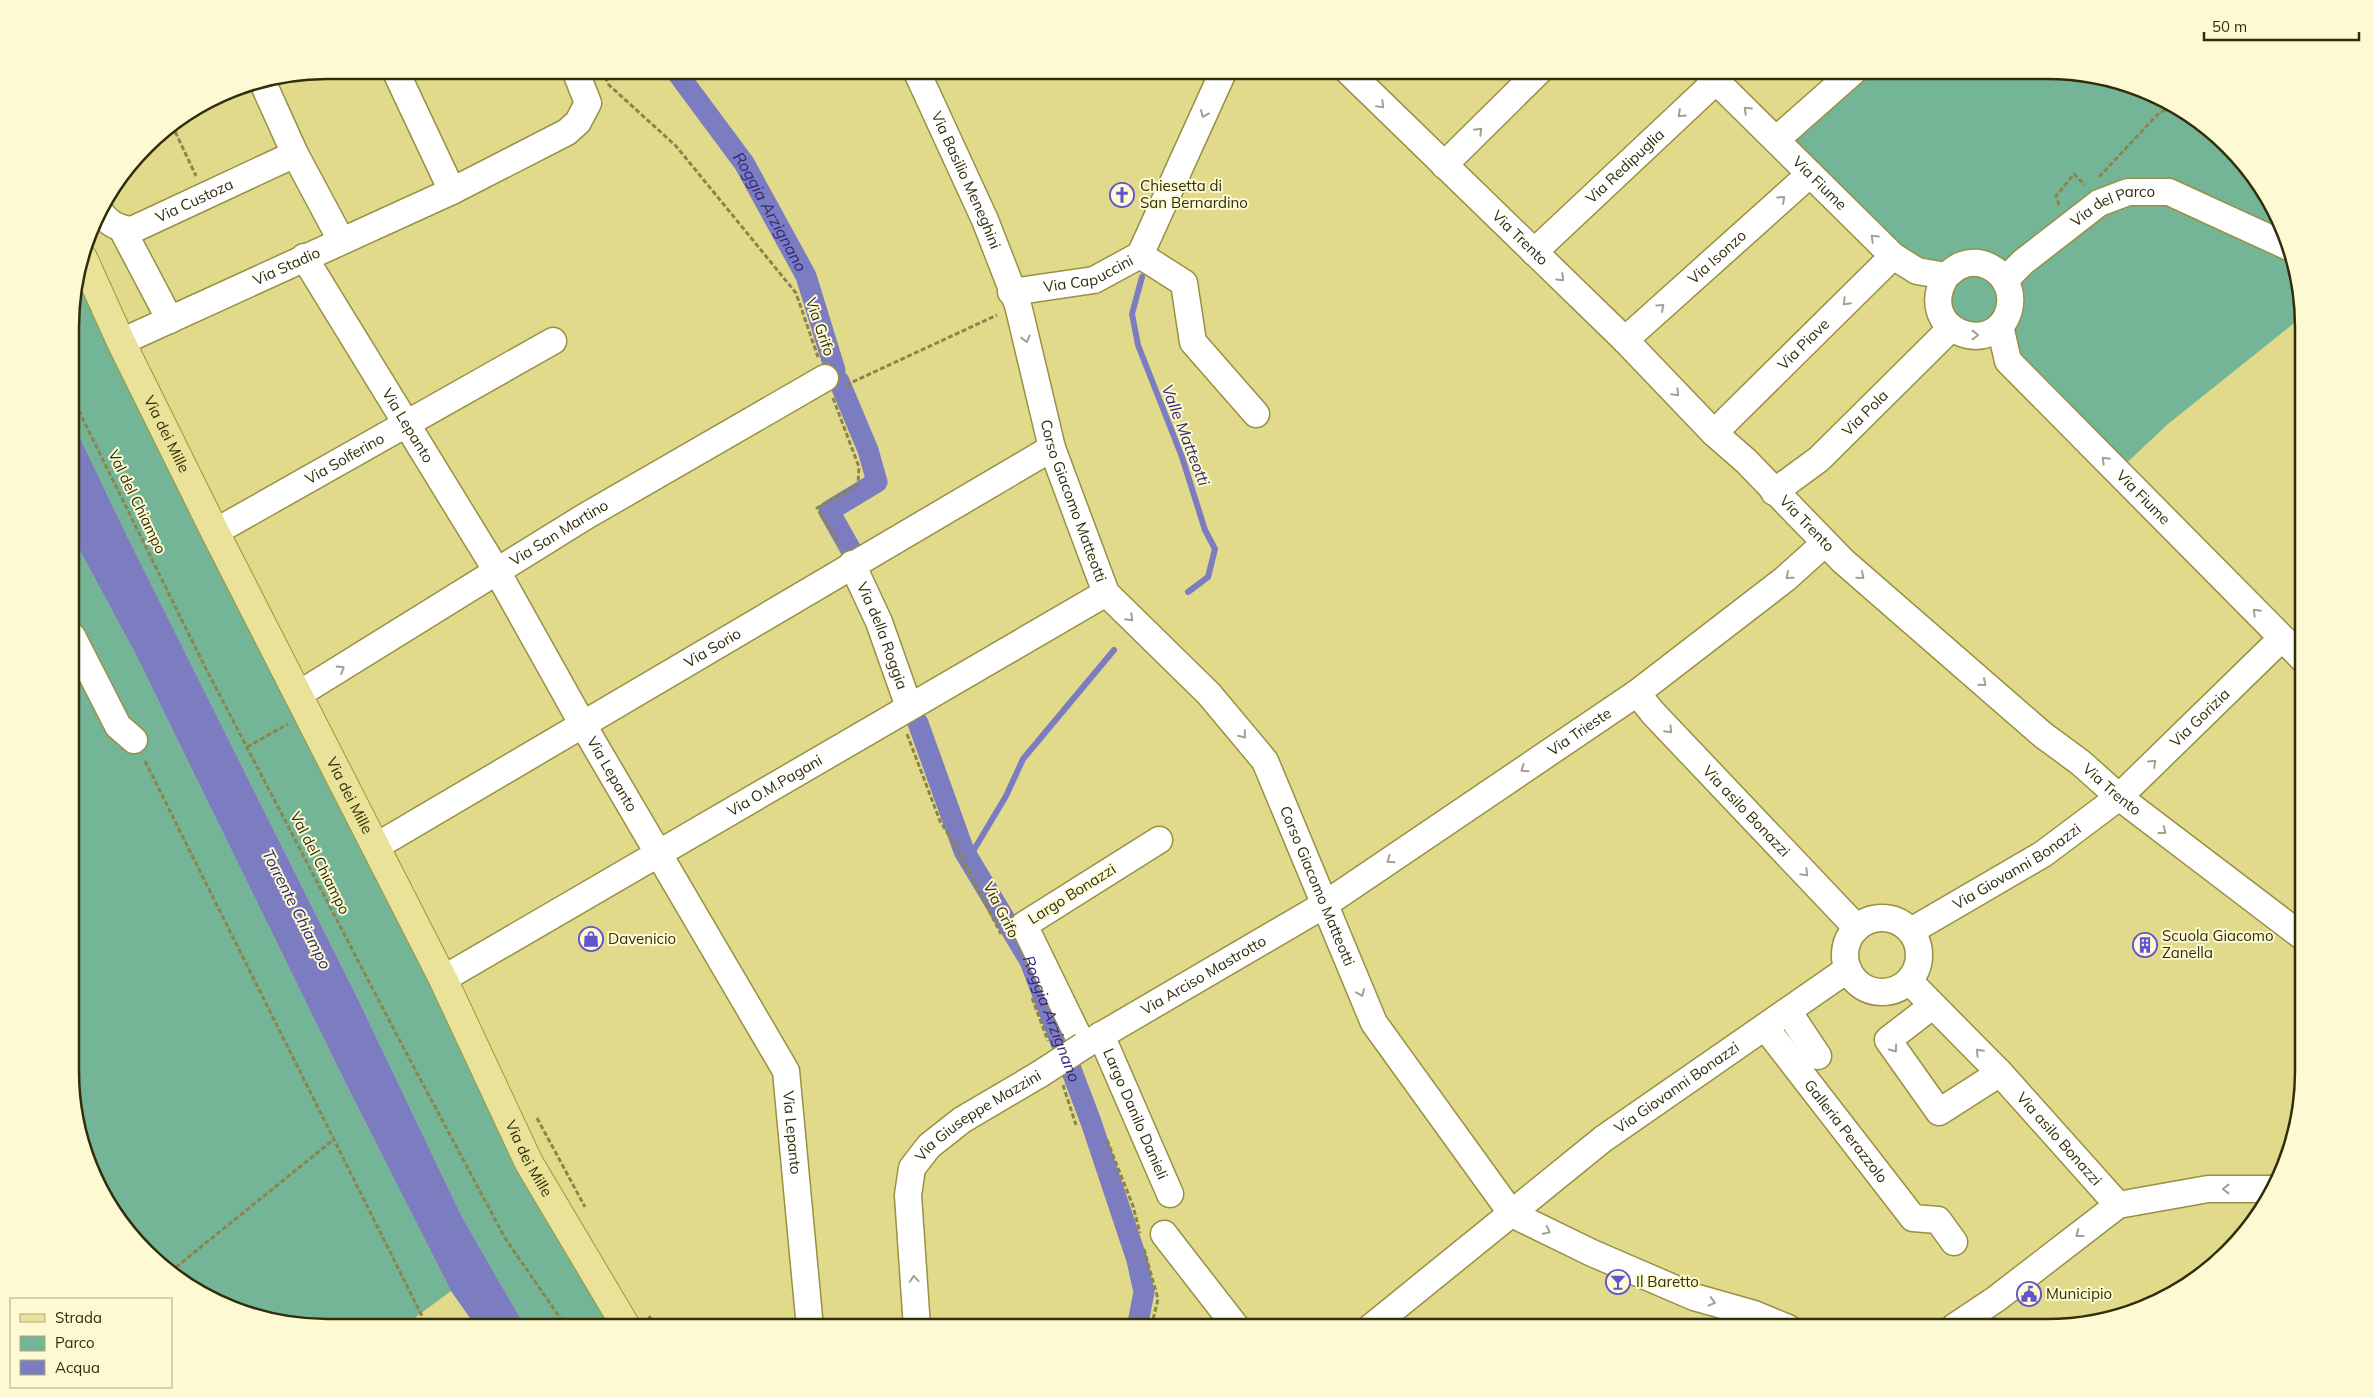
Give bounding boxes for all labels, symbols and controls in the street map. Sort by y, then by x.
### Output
scale bar [2204,10,2359,42]
text: 50 m [2212,17,2247,36]
one-way arrow [1375,99,1384,108]
one-way arrow [1744,107,1753,116]
street label: Via Basilio Meneghini [927,108,1005,251]
one-way arrow [1677,108,1686,117]
one-way arrow [1199,109,1210,118]
street label: Via Redipuglia [1581,125,1668,208]
one-way arrow [1473,128,1482,137]
water label: Roggia Arzignano [729,148,812,275]
street label: Via Fiume [1789,152,1851,214]
street label: Via Custoza [152,174,236,227]
place label: Chiesetta di San Bernardino [1140,176,1248,212]
church icon: Chiesetta di San Bernardino [1109,182,1135,208]
street label: Via del Parco [2067,182,2155,231]
one-way arrow [1777,196,1786,205]
street label: Via Trento [1488,206,1552,269]
street label: Via Isonzo [1684,226,1750,288]
one-way arrow [1871,235,1880,244]
street label: Via Stadio [250,242,323,290]
street label: Via Capuccini [1042,251,1136,296]
one-way arrow [1555,272,1564,281]
street label: Via Grifo [802,295,839,358]
one-way arrow [1843,296,1852,305]
one-way arrow [1656,304,1665,313]
street label: Via Piave [1773,314,1833,374]
one-way arrow [1971,330,1979,340]
one-way arrow [1020,334,1031,343]
water label: Valle Matteotti [1157,381,1215,489]
street label: Via Lepanto [378,385,438,466]
street label: Via Pola [1838,386,1892,440]
one-way arrow [1670,387,1679,396]
street label: Via dei Mille [140,392,194,476]
street label: Corso Giacomo Matteotti [1037,417,1111,585]
street label: Via Solferino [302,428,387,488]
street label: Val del Chiampo [104,447,171,557]
one-way arrow [2102,457,2111,466]
street label: Via Fiume [2112,466,2175,528]
street label: Via Trento [1776,491,1839,555]
street label: Via San Martino [506,495,612,570]
one-way arrow [1785,570,1794,579]
one-way arrow [1855,570,1864,579]
street label: Via della Roggia [853,579,912,692]
one-way arrow [2253,609,2262,618]
one-way arrow [1125,612,1134,621]
street label: Via Sorio [681,623,744,672]
one-way arrow [335,666,344,676]
one-way arrow [1978,677,1987,686]
street label: Via Gorizia [2166,684,2233,751]
street label: Via Trieste [1544,703,1615,760]
one-way arrow [1663,725,1672,734]
one-way arrow [1237,729,1245,738]
street label: Via Lepanto [583,733,642,815]
street label: Via O.M.Pagani [724,750,825,820]
street label: Via dei Mille [322,754,377,837]
street label: Via Trento [2079,759,2145,819]
one-way arrow [2148,760,2157,769]
street label: Via asilo Bonazzi [1699,761,1794,861]
one-way arrow [1520,763,1530,772]
street label: Corso Giacomo Matteotti [1276,803,1359,969]
street label: Val del Chiampo [286,808,355,917]
street label: Via Giovanni Bonazzi [1949,819,2084,914]
one-way arrow [2157,825,2166,833]
water label: Torrente Chiampo [258,846,336,972]
one-way arrow [1386,854,1395,864]
street label: Largo Bonazzi [1024,859,1119,928]
one-way arrow [1799,868,1808,877]
street label: Via Grifo [979,879,1024,941]
shop icon: Davenicio [578,926,604,952]
place label: Scuola Giacomo Zanella [2162,926,2274,962]
place label: Davenicio [608,929,676,948]
street label: Via Arciso Mastrotto [1138,931,1269,1019]
building icon: Scuola Giacomo Zanella [2132,932,2158,958]
water label: Roggia Arzignano [1019,953,1085,1085]
one-way arrow [1355,988,1366,997]
street label: Via Giovanni Bonazzi [1611,1037,1743,1137]
one-way arrow [1888,1043,1897,1053]
street label: Largo Danilo Danieli [1099,1045,1172,1182]
one-way arrow [1976,1049,1985,1058]
street label: Via Giuseppe Mazzini [911,1066,1044,1165]
street label: Galleria Perazzolo [1800,1076,1892,1186]
street label: Via asilo Bonazzi [2013,1088,2106,1189]
street label: Via Lepanto [779,1090,806,1175]
street label: Via dei Mille [501,1117,557,1200]
one-way arrow [2221,1184,2229,1194]
one-way arrow [1542,1225,1551,1235]
one-way arrow [2076,1229,2085,1237]
bar icon: Il Baretto [1605,1269,1631,1295]
place label: Il Baretto [1636,1272,1699,1291]
one-way arrow [908,1275,919,1283]
public building icon: Municipio [2016,1281,2042,1307]
place label: Municipio [2046,1284,2112,1303]
one-way arrow [1707,1297,1715,1307]
legend [10,1298,172,1388]
text: Strada [55,1308,102,1327]
text: Parco [55,1333,95,1352]
text: Acqua [55,1358,100,1377]

